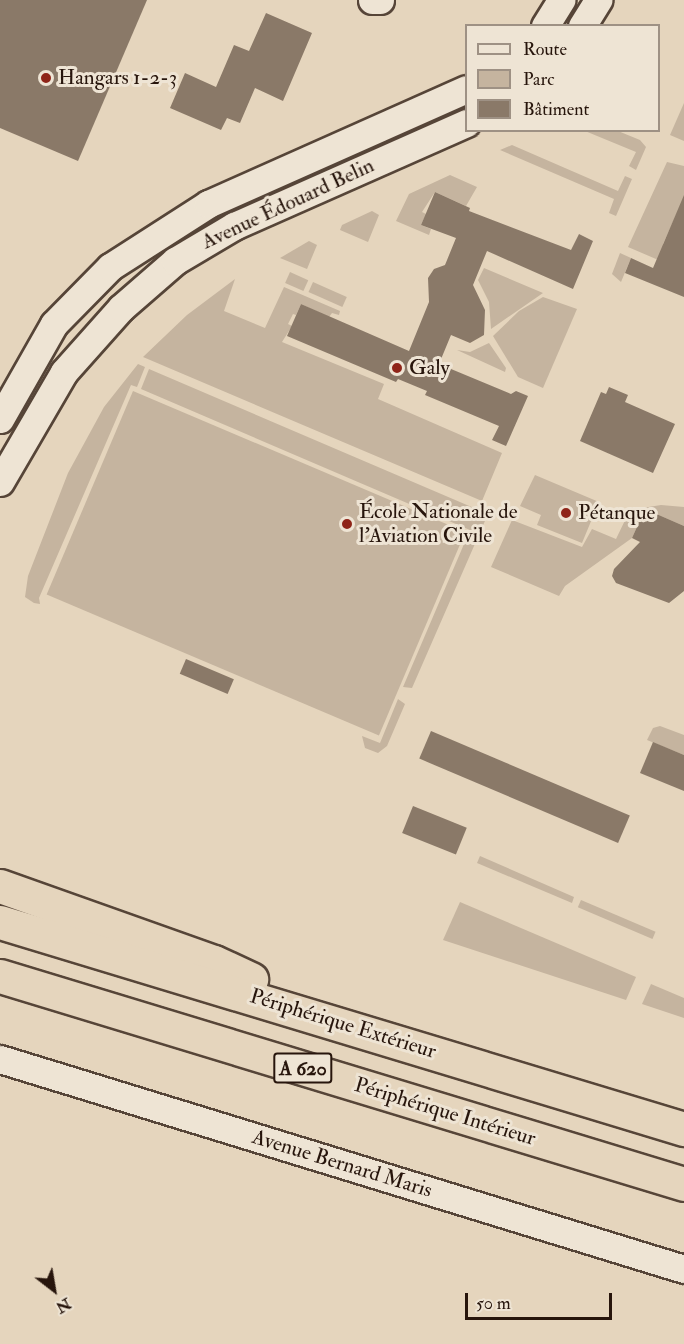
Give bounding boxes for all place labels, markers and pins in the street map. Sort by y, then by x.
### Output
place label: Hangars 1-2-3 [58,65,177,91]
marker: Hangars 1-2-3 [39,71,53,85]
place label: Galy [409,355,450,381]
marker: Galy [390,361,404,375]
place label: École Nationale de l'Aviation Civile [359,499,517,549]
place label: Pétanque [578,500,655,526]
marker: Pétanque [559,506,573,520]
marker: École Nationale de l'Aviation Civile [340,517,354,531]

